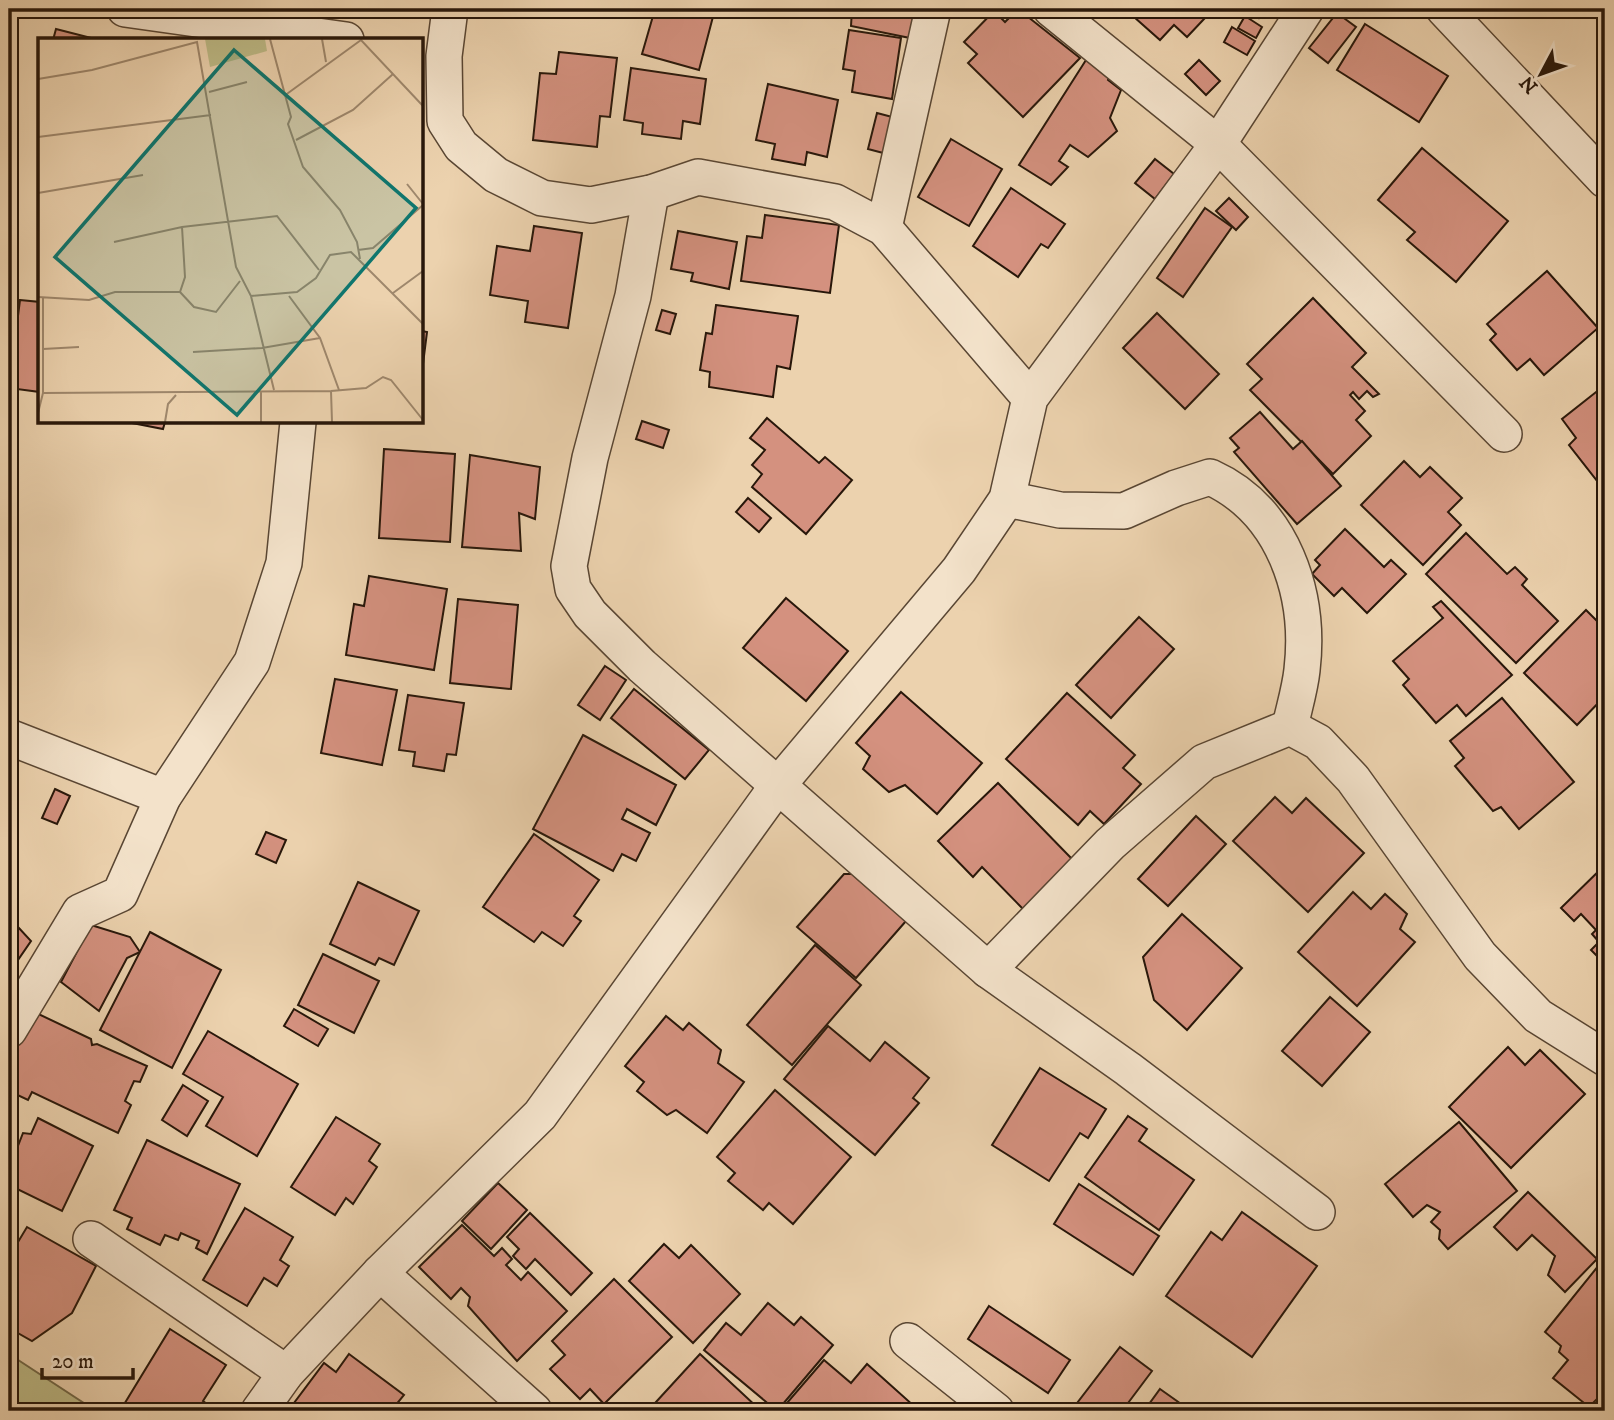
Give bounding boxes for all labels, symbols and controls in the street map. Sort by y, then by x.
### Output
inset map [38,38,424,424]
north arrow [1506,38,1576,108]
text: N [1515,70,1543,98]
scale bar [42,1336,133,1380]
text: 20 m [52,1349,94,1375]

